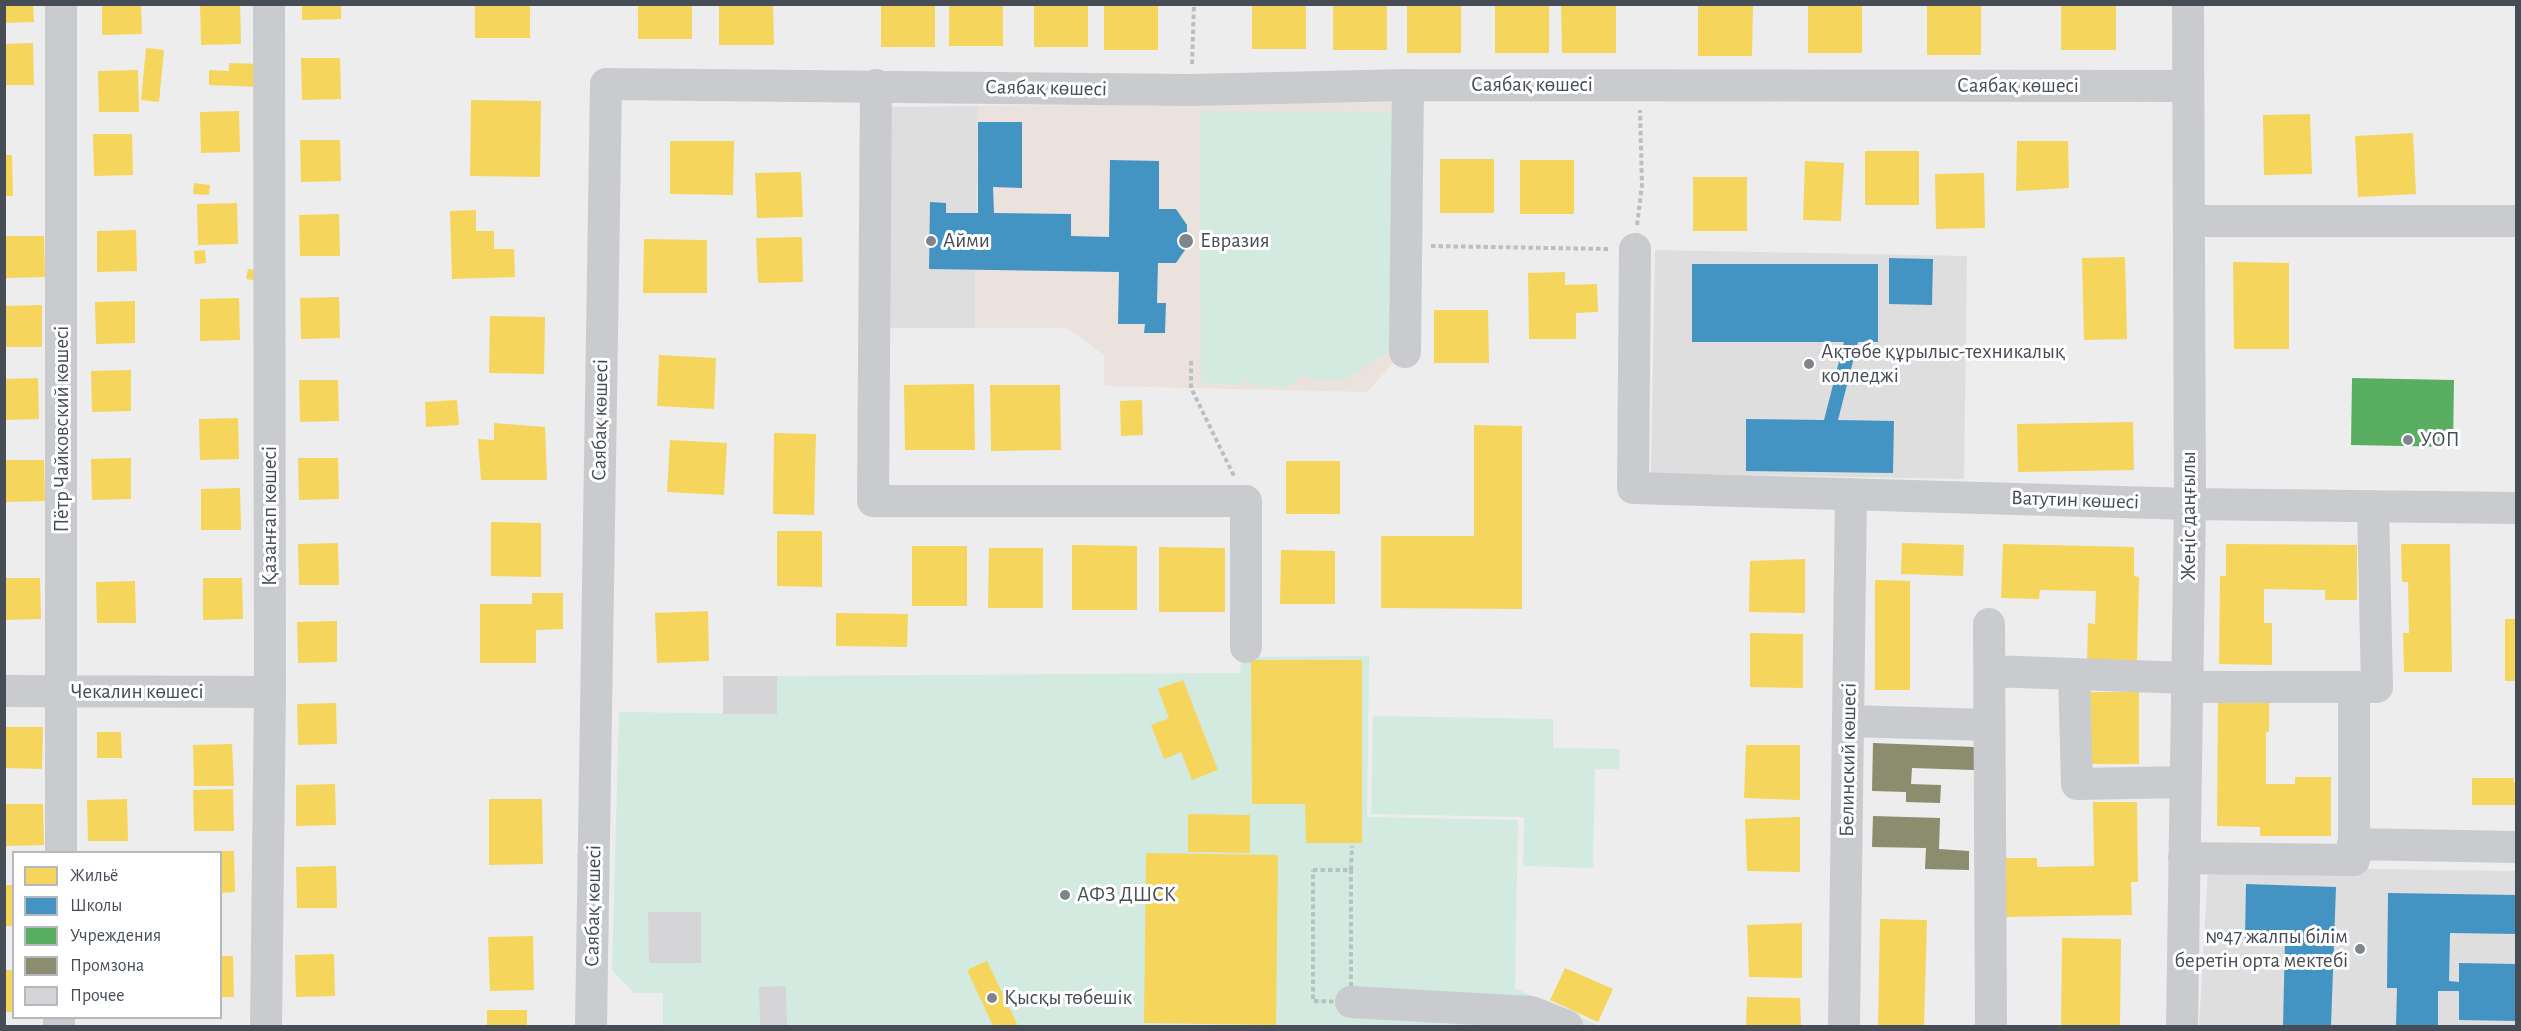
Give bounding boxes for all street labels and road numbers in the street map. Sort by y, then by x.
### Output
street label: Саябақ көшесі [1471,72,1593,98]
street label: Саябақ көшесі [1957,73,2079,99]
street label: Саябақ көшесі [985,74,1107,102]
street label: Пётр Чайковский көшесі [49,326,75,532]
street label: Саябақ көшесі [586,359,614,481]
street label: Қазанғап көшесі [257,446,283,586]
street label: Жеңіс даңғылы [2176,451,2202,581]
street label: Ватутин көшесі [2010,485,2140,515]
street label: Чекалин көшесі [70,679,204,705]
street label: Белинский көшесі [1834,683,1862,837]
street label: Саябақ көшесі [579,845,607,967]

